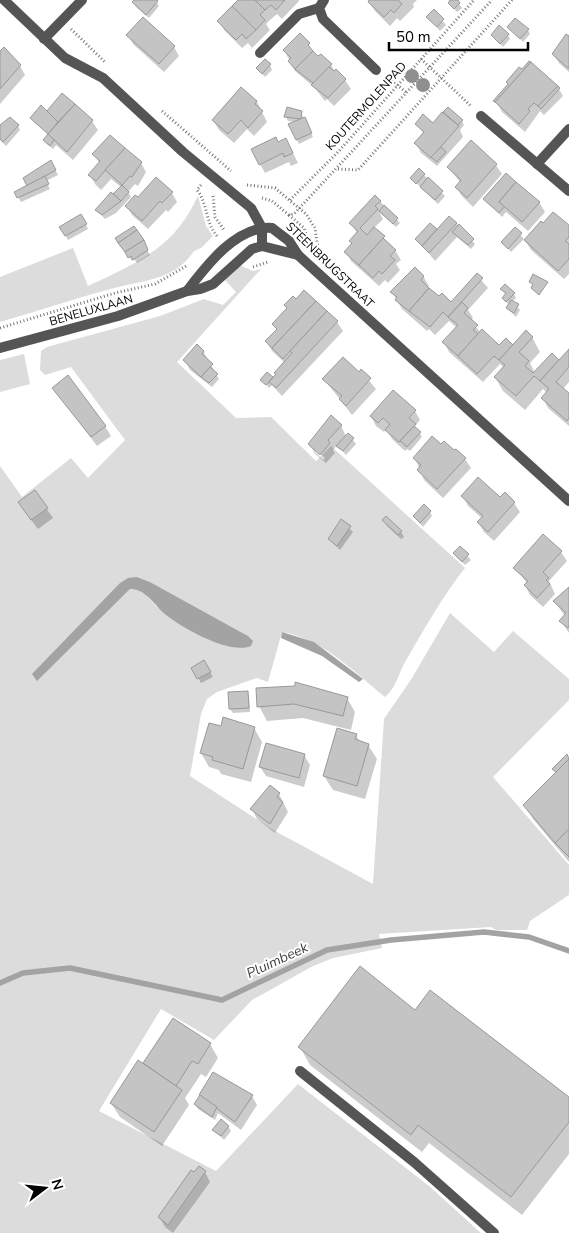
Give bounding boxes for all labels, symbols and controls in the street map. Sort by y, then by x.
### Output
scale bar [389,20,528,52]
text: 50 m [396,27,431,47]
street label: KOUTERMOLENPAD [322,58,410,154]
street label: STEENBRUGSTRAAT [282,219,378,312]
street label: BENELUXLAAN [47,290,135,330]
water label: Pluimbeek [243,937,312,983]
north arrow [20,1163,70,1213]
text: N [46,1177,68,1192]

